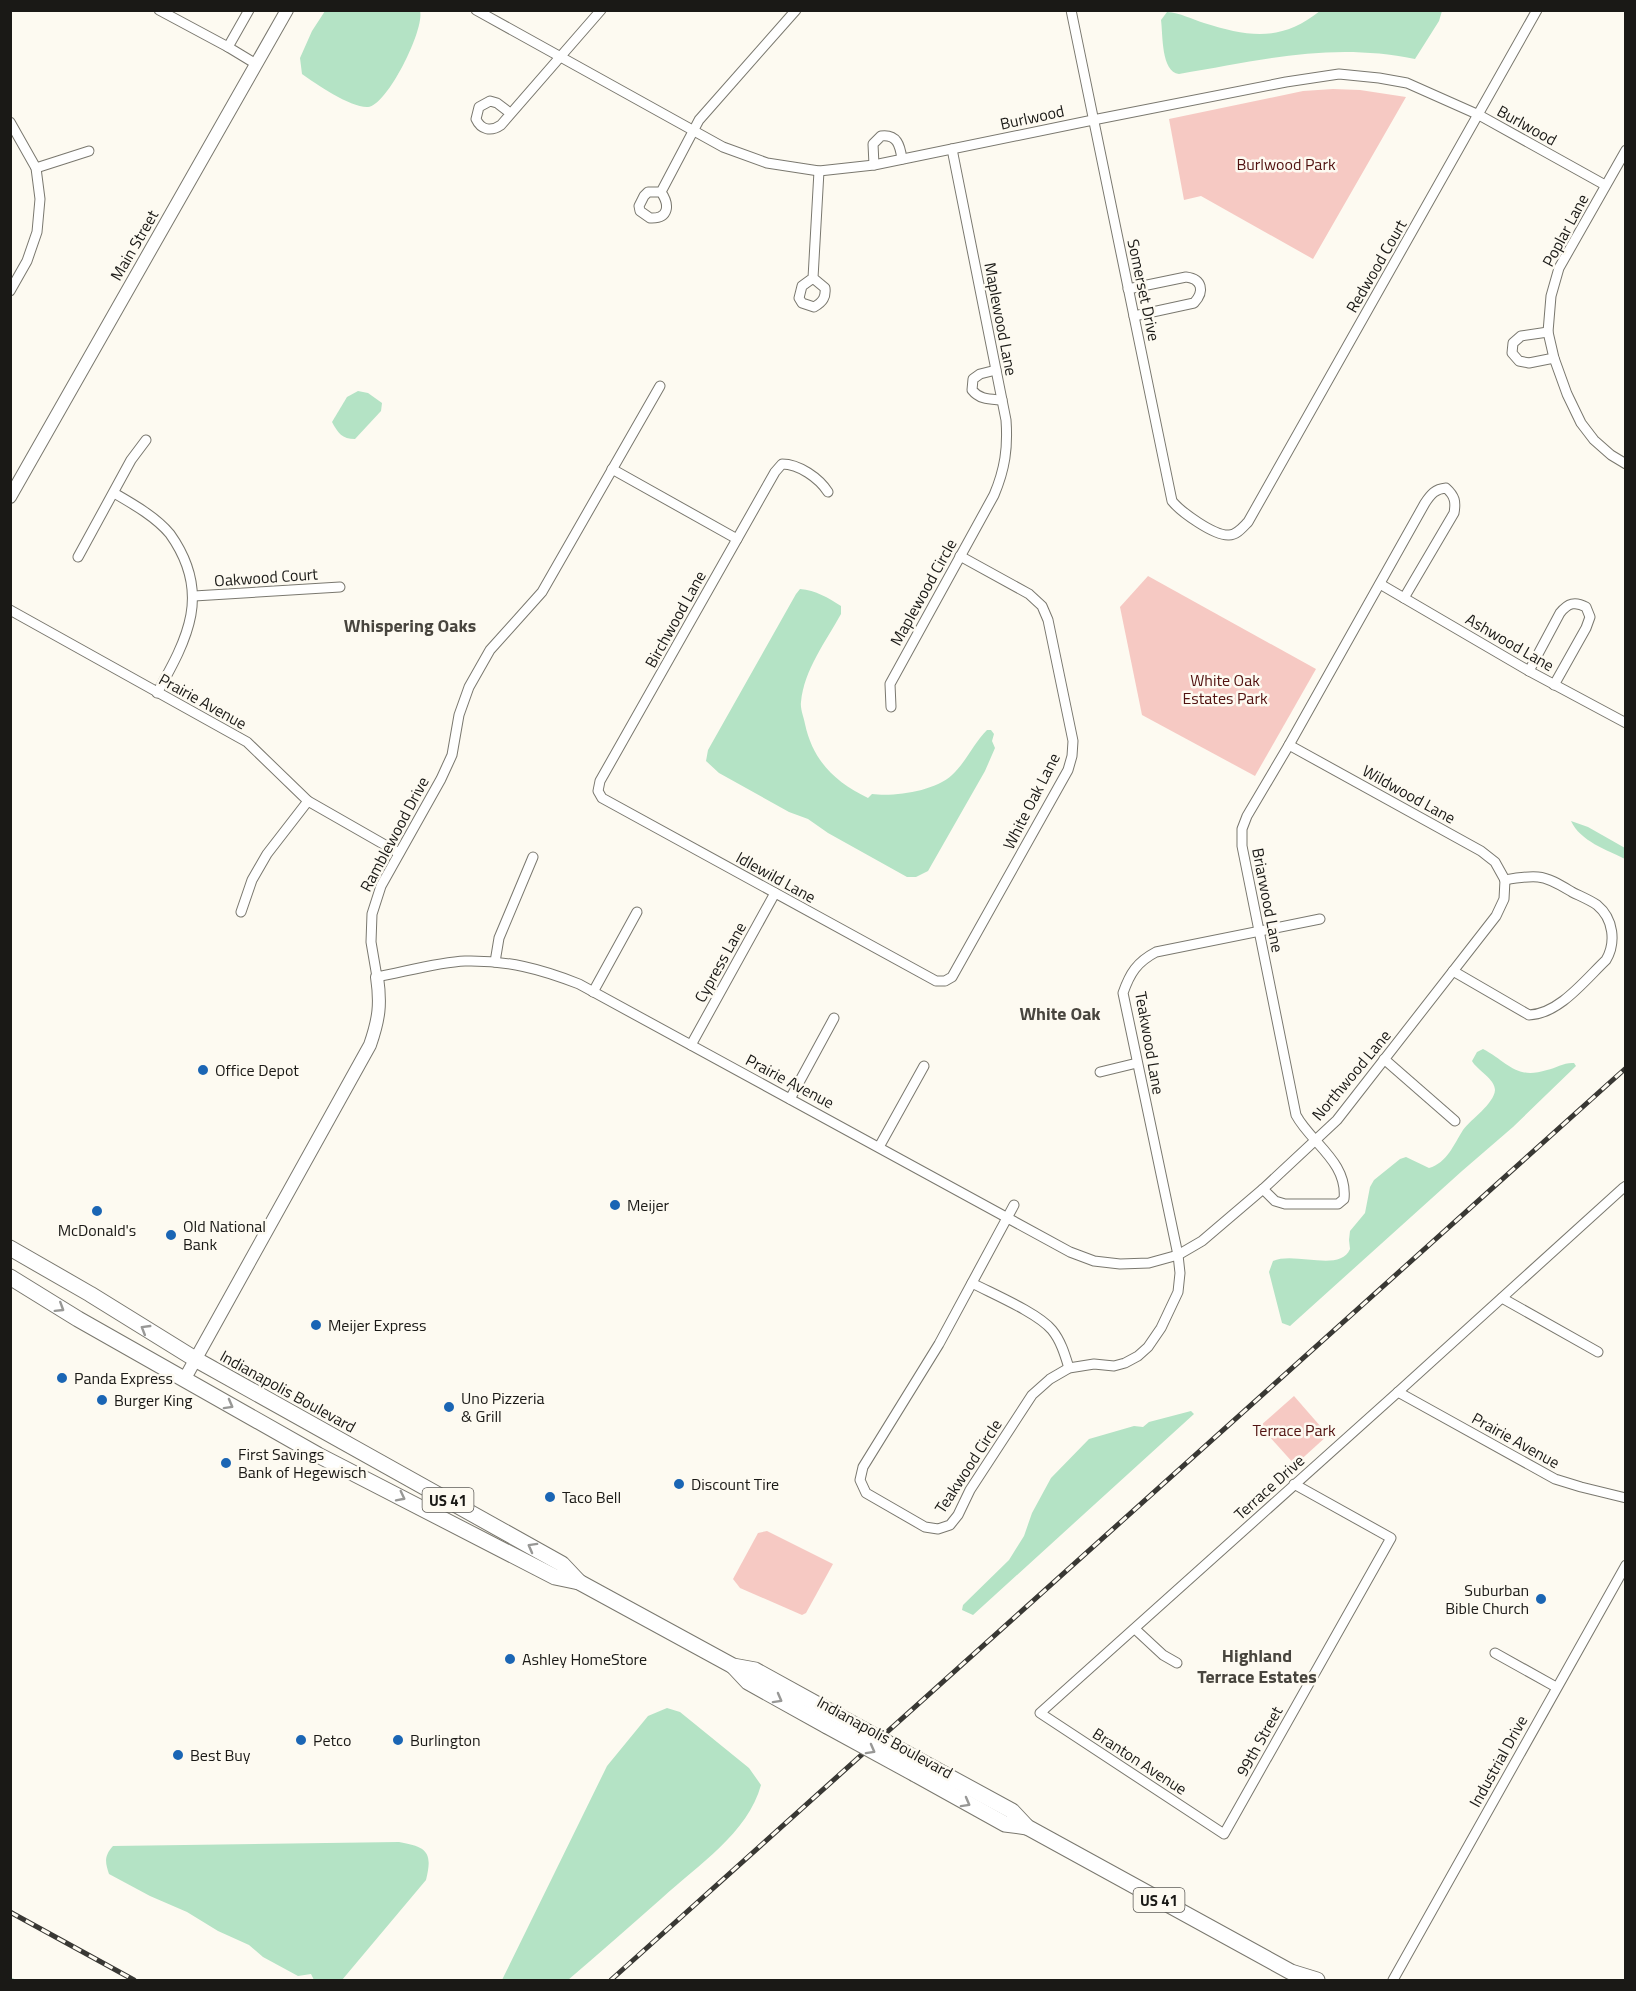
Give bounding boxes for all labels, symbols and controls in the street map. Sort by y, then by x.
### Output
street label: Burlwood [998,98,1066,136]
street label: Burlwood [1493,99,1561,151]
park label: Burlwood Park [1236,152,1336,176]
street label: Poplar Lane [1536,189,1594,271]
street label: Main Street [104,205,164,285]
street label: Redwood Court [1340,215,1413,317]
street label: Somerset Drive [1121,237,1167,343]
street label: Maplewood Lane [978,260,1024,378]
street label: Maplewood Circle [884,534,962,650]
street label: Oakwood Court [213,561,319,593]
street label: Birchwood Lane [638,566,712,672]
street label: Ashwood Lane [1461,607,1559,677]
district label: Whispering Oaks [344,612,476,639]
street label: Prairie Avenue [155,667,251,735]
park label: White Oak Estates Park [1182,668,1268,710]
street label: White Oak Lane [996,749,1066,853]
street label: Wildwood Lane [1358,758,1460,830]
street label: Ramblewood Drive [354,772,434,896]
street label: Idlewild Lane [732,845,820,909]
street label: Briarwood Lane [1246,846,1290,954]
street label: Cypress Lane [688,917,752,1007]
street label: Teakwood Lane [1129,990,1171,1096]
district label: White Oak [1019,1000,1101,1027]
street label: Northwood Lane [1306,1024,1396,1126]
street label: Prairie Avenue [741,1048,839,1114]
place label: Office Depot [215,1058,299,1082]
marker: Office Depot [196,1063,210,1077]
place label: Meijer [627,1193,670,1217]
marker: Meijer [608,1198,622,1212]
marker: McDonald's [90,1204,104,1218]
place label: Old National Bank [183,1214,266,1256]
place label: McDonald's [58,1218,136,1242]
marker: Old National Bank [164,1228,178,1242]
one-way arrow [54,1301,64,1313]
place label: Meijer Express [328,1313,426,1337]
marker: Meijer Express [309,1318,323,1332]
one-way arrow [141,1324,151,1336]
street label: Indianapolis Boulevard [216,1344,360,1438]
place label: Panda Express [74,1366,173,1390]
marker: Panda Express [55,1371,69,1385]
place label: Uno Pizzeria & Grill [461,1386,545,1428]
place label: Burger King [114,1388,193,1412]
marker: Burger King [95,1393,109,1407]
one-way arrow [223,1398,234,1409]
marker: Uno Pizzeria & Grill [442,1400,456,1414]
street label: Prairie Avenue [1468,1406,1564,1474]
street label: Teakwood Circle [929,1414,1007,1518]
park label: Terrace Park [1252,1418,1336,1442]
place label: First Savings Bank of Hegewisch [238,1442,367,1484]
street label: Terrace Drive [1228,1449,1310,1525]
marker: First Savings Bank of Hegewisch [219,1456,233,1470]
place label: Discount Tire [691,1472,779,1496]
marker: Discount Tire [672,1477,686,1491]
place label: Taco Bell [562,1485,621,1509]
road number: US 41 [422,1488,474,1512]
one-way arrow [395,1490,406,1502]
marker: Taco Bell [543,1490,557,1504]
one-way arrow [528,1543,538,1554]
place label: Suburban Bible Church [1445,1578,1529,1620]
marker: Suburban Bible Church [1534,1592,1548,1606]
district label: Highland Terrace Estates [1197,1642,1317,1690]
place label: Ashley HomeStore [522,1647,647,1671]
marker: Ashley HomeStore [503,1652,517,1666]
street label: Indianapolis Boulevard [813,1690,957,1784]
one-way arrow [771,1692,782,1703]
street label: 99th Street [1230,1701,1288,1780]
street label: Industrial Drive [1463,1711,1533,1811]
street label: Branton Avenue [1088,1721,1192,1801]
place label: Petco [313,1728,351,1752]
place label: Burlington [410,1728,481,1752]
marker: Petco [294,1733,308,1747]
marker: Burlington [391,1733,405,1747]
place label: Best Buy [190,1743,251,1767]
one-way arrow [865,1743,875,1754]
marker: Best Buy [171,1748,185,1762]
one-way arrow [960,1795,970,1807]
road number: US 41 [1134,1888,1184,1912]

